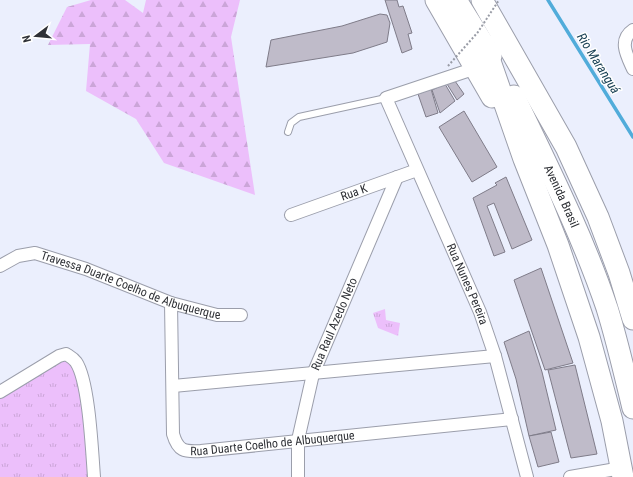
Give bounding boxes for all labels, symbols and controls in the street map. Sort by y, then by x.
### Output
north arrow [16,16,56,56]
water label: Rio Maranguá [574,30,624,97]
text: N [20,33,34,44]
street label: Avenida Brasil [541,163,582,230]
street label: Rua K [339,181,370,204]
street label: Rua Nunes Pereira [444,241,491,327]
street label: Travessa Duarte Coelho de Albuquerque [39,248,221,322]
street label: Rua Raul Azedo Neto [308,276,360,372]
street label: Rua Duarte Coelho de Albuquerque [190,428,356,458]

